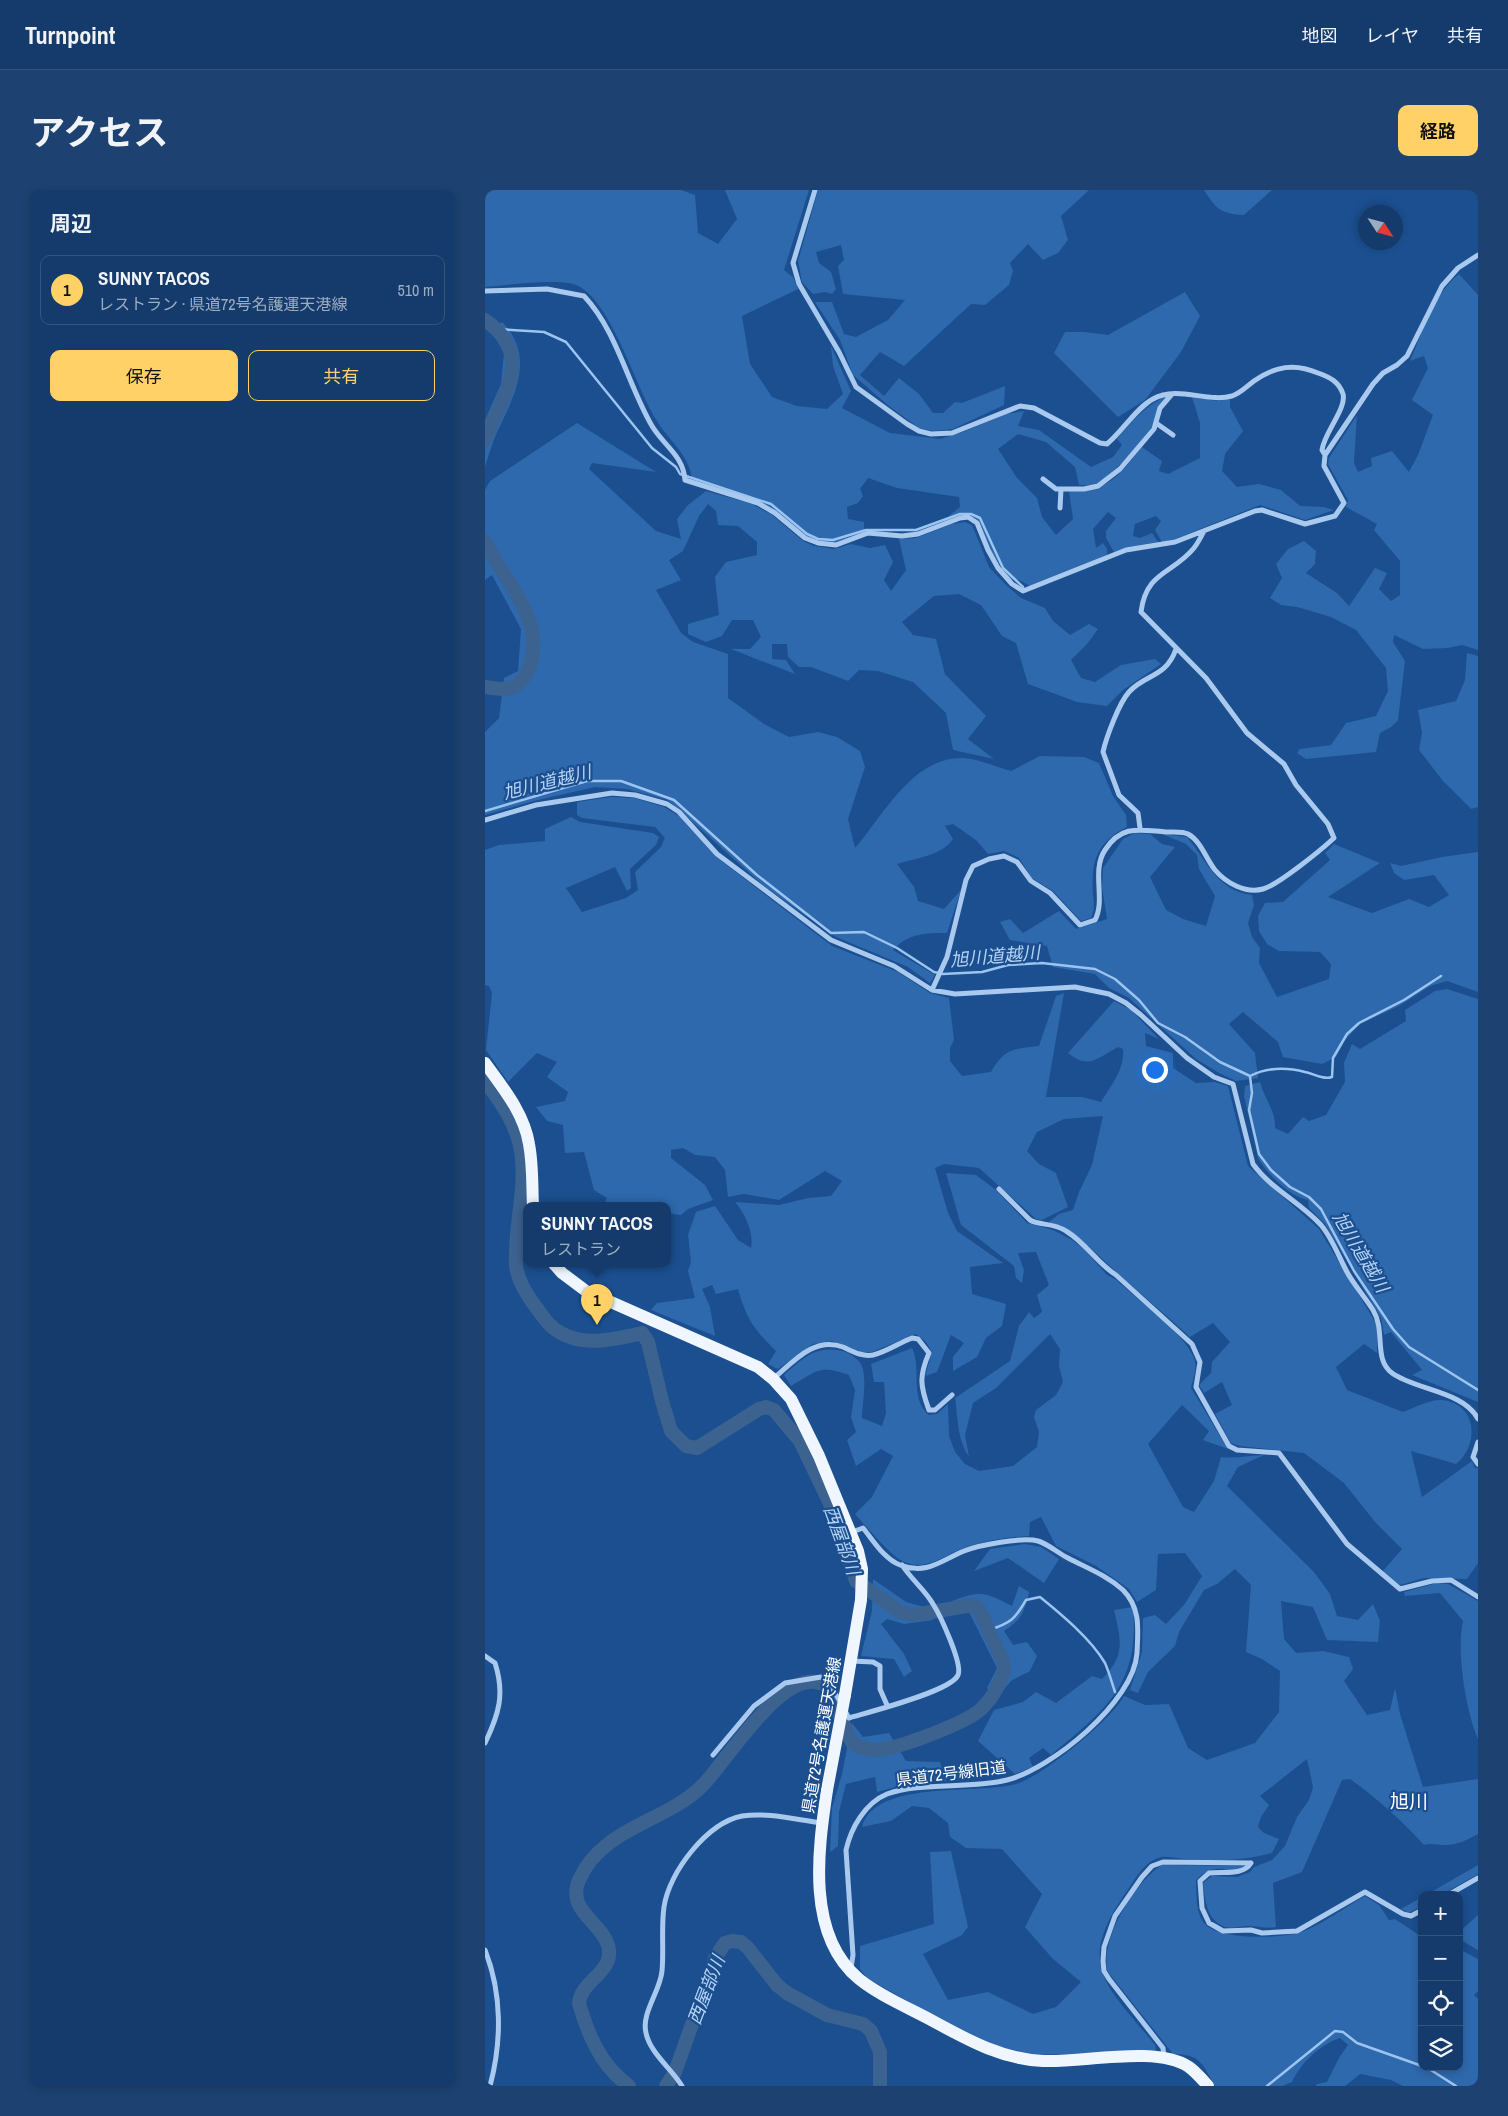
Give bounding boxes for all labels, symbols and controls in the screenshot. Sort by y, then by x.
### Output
text: Turnpoint [25,19,115,51]
text: 地図 [1302,23,1338,48]
text: レイヤ [1366,23,1419,48]
text: 共有 [1447,23,1483,48]
button: 経路 [1398,105,1478,156]
text: アクセス [30,109,168,156]
north arrow [1358,205,1403,250]
text: 周辺 [50,209,92,238]
text: SUNNY TACOS [98,265,210,291]
text: 1 [63,279,71,301]
text: 510 m [398,279,434,301]
text: レストラン · 県道72号名護運天港線 [98,293,348,315]
button: 保存 [50,350,238,401]
button: 共有 [248,350,435,401]
water label: 旭川道越川 [500,759,596,805]
water label: 旭川道越川 [949,939,1043,972]
your location [1142,1057,1168,1083]
popup [523,1202,671,1267]
water label: 旭川道越川 [1327,1207,1396,1299]
text: SUNNY TACOS [541,1210,653,1236]
text: レストラン [541,1238,621,1260]
pin: 1 [581,1284,613,1325]
water label: 西屋部川 [818,1502,867,1580]
street label: 県道72号名護運天港線 [796,1655,846,1815]
street label: 県道72号線旧道 [895,1755,1007,1791]
district label: 旭川 [1390,1788,1428,1814]
map controls [1418,1891,1463,2071]
button: + [1418,1891,1463,1936]
button: − [1418,1936,1463,1981]
water label: 西屋部川 [681,1950,731,2028]
button: locate [1418,1981,1463,2026]
button: layers [1418,2026,1463,2071]

